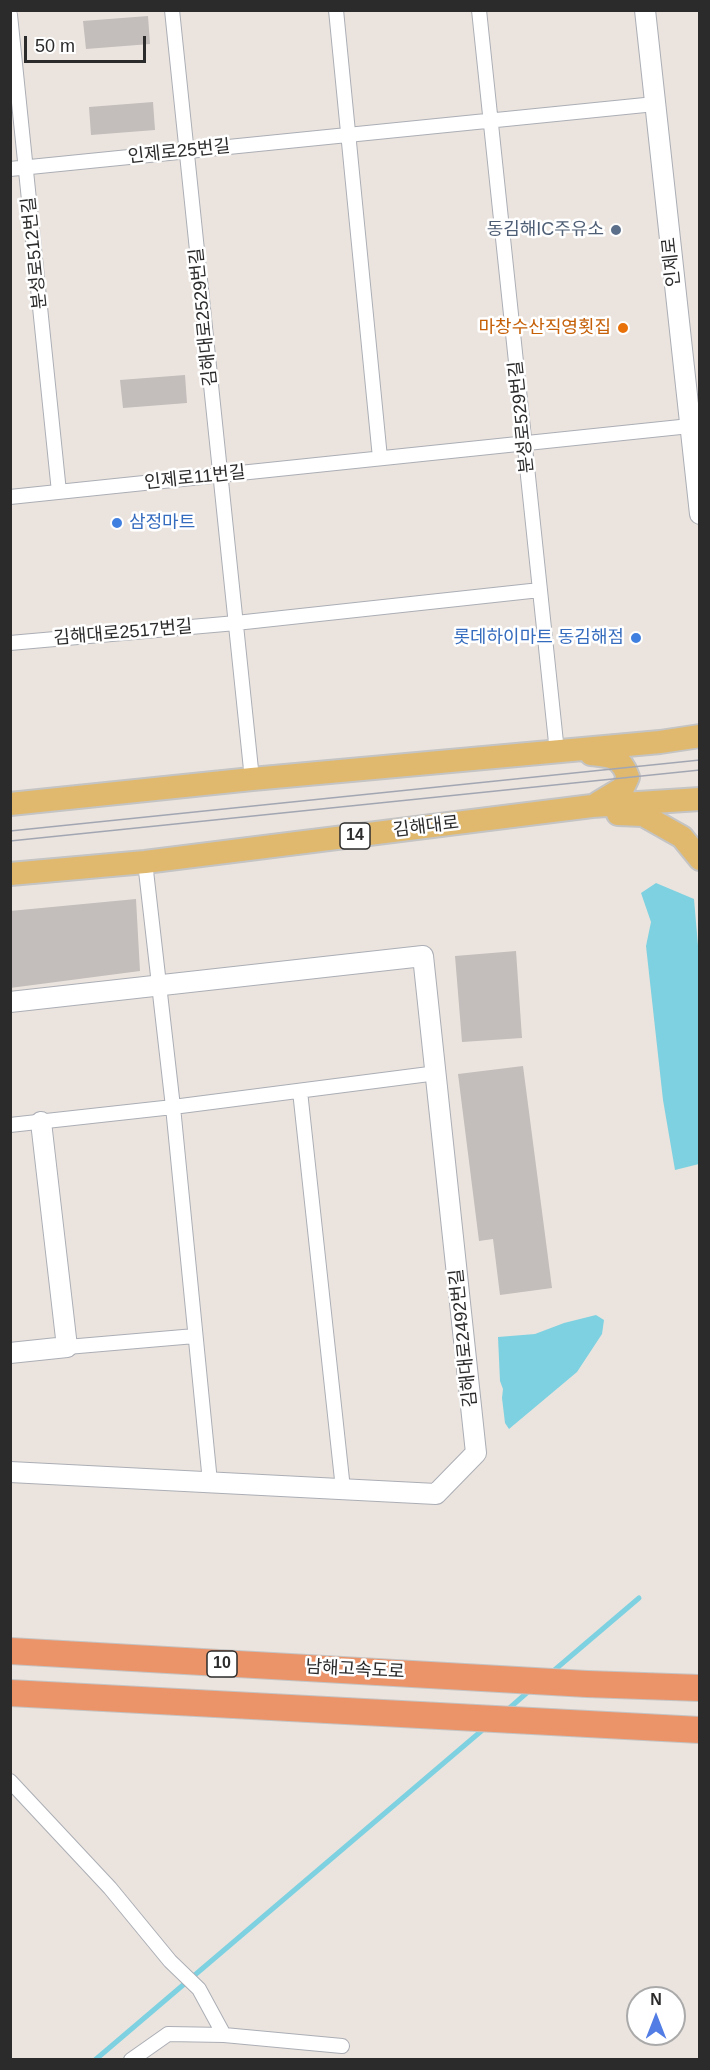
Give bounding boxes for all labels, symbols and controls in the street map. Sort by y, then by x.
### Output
scale bar [27,24,148,62]
text: 50 m [35,36,75,56]
street label: 인제로25번길 [127,136,231,168]
street label: 분성로512번길 [18,196,52,310]
place label: 동김해IC주유소 [487,219,604,241]
marker: 동김해IC주유소 [609,223,623,237]
street label: 인제로 [659,236,685,288]
street label: 김해대로2529번길 [186,247,222,387]
place label: 마창수산직영횟집 [479,317,611,339]
marker: 마창수산직영횟집 [616,321,630,335]
street label: 분성로529번길 [505,360,539,474]
street label: 인제로11번길 [143,462,247,494]
place label: 삼정마트 [129,512,195,534]
marker: 삼정마트 [110,516,124,530]
street label: 김해대로2517번길 [53,616,193,650]
place label: 롯데하이마트 동김해점 [453,627,624,649]
marker: 롯데하이마트 동김해점 [629,631,643,645]
street label: 김해대로 [392,812,460,842]
road number: 14 [340,823,370,849]
street label: 김해대로2492번길 [446,1268,482,1408]
road number: 10 [207,1651,237,1677]
street label: 남해고속도로 [305,1657,405,1683]
north arrow [626,1986,686,2046]
text: N [650,1991,662,2008]

